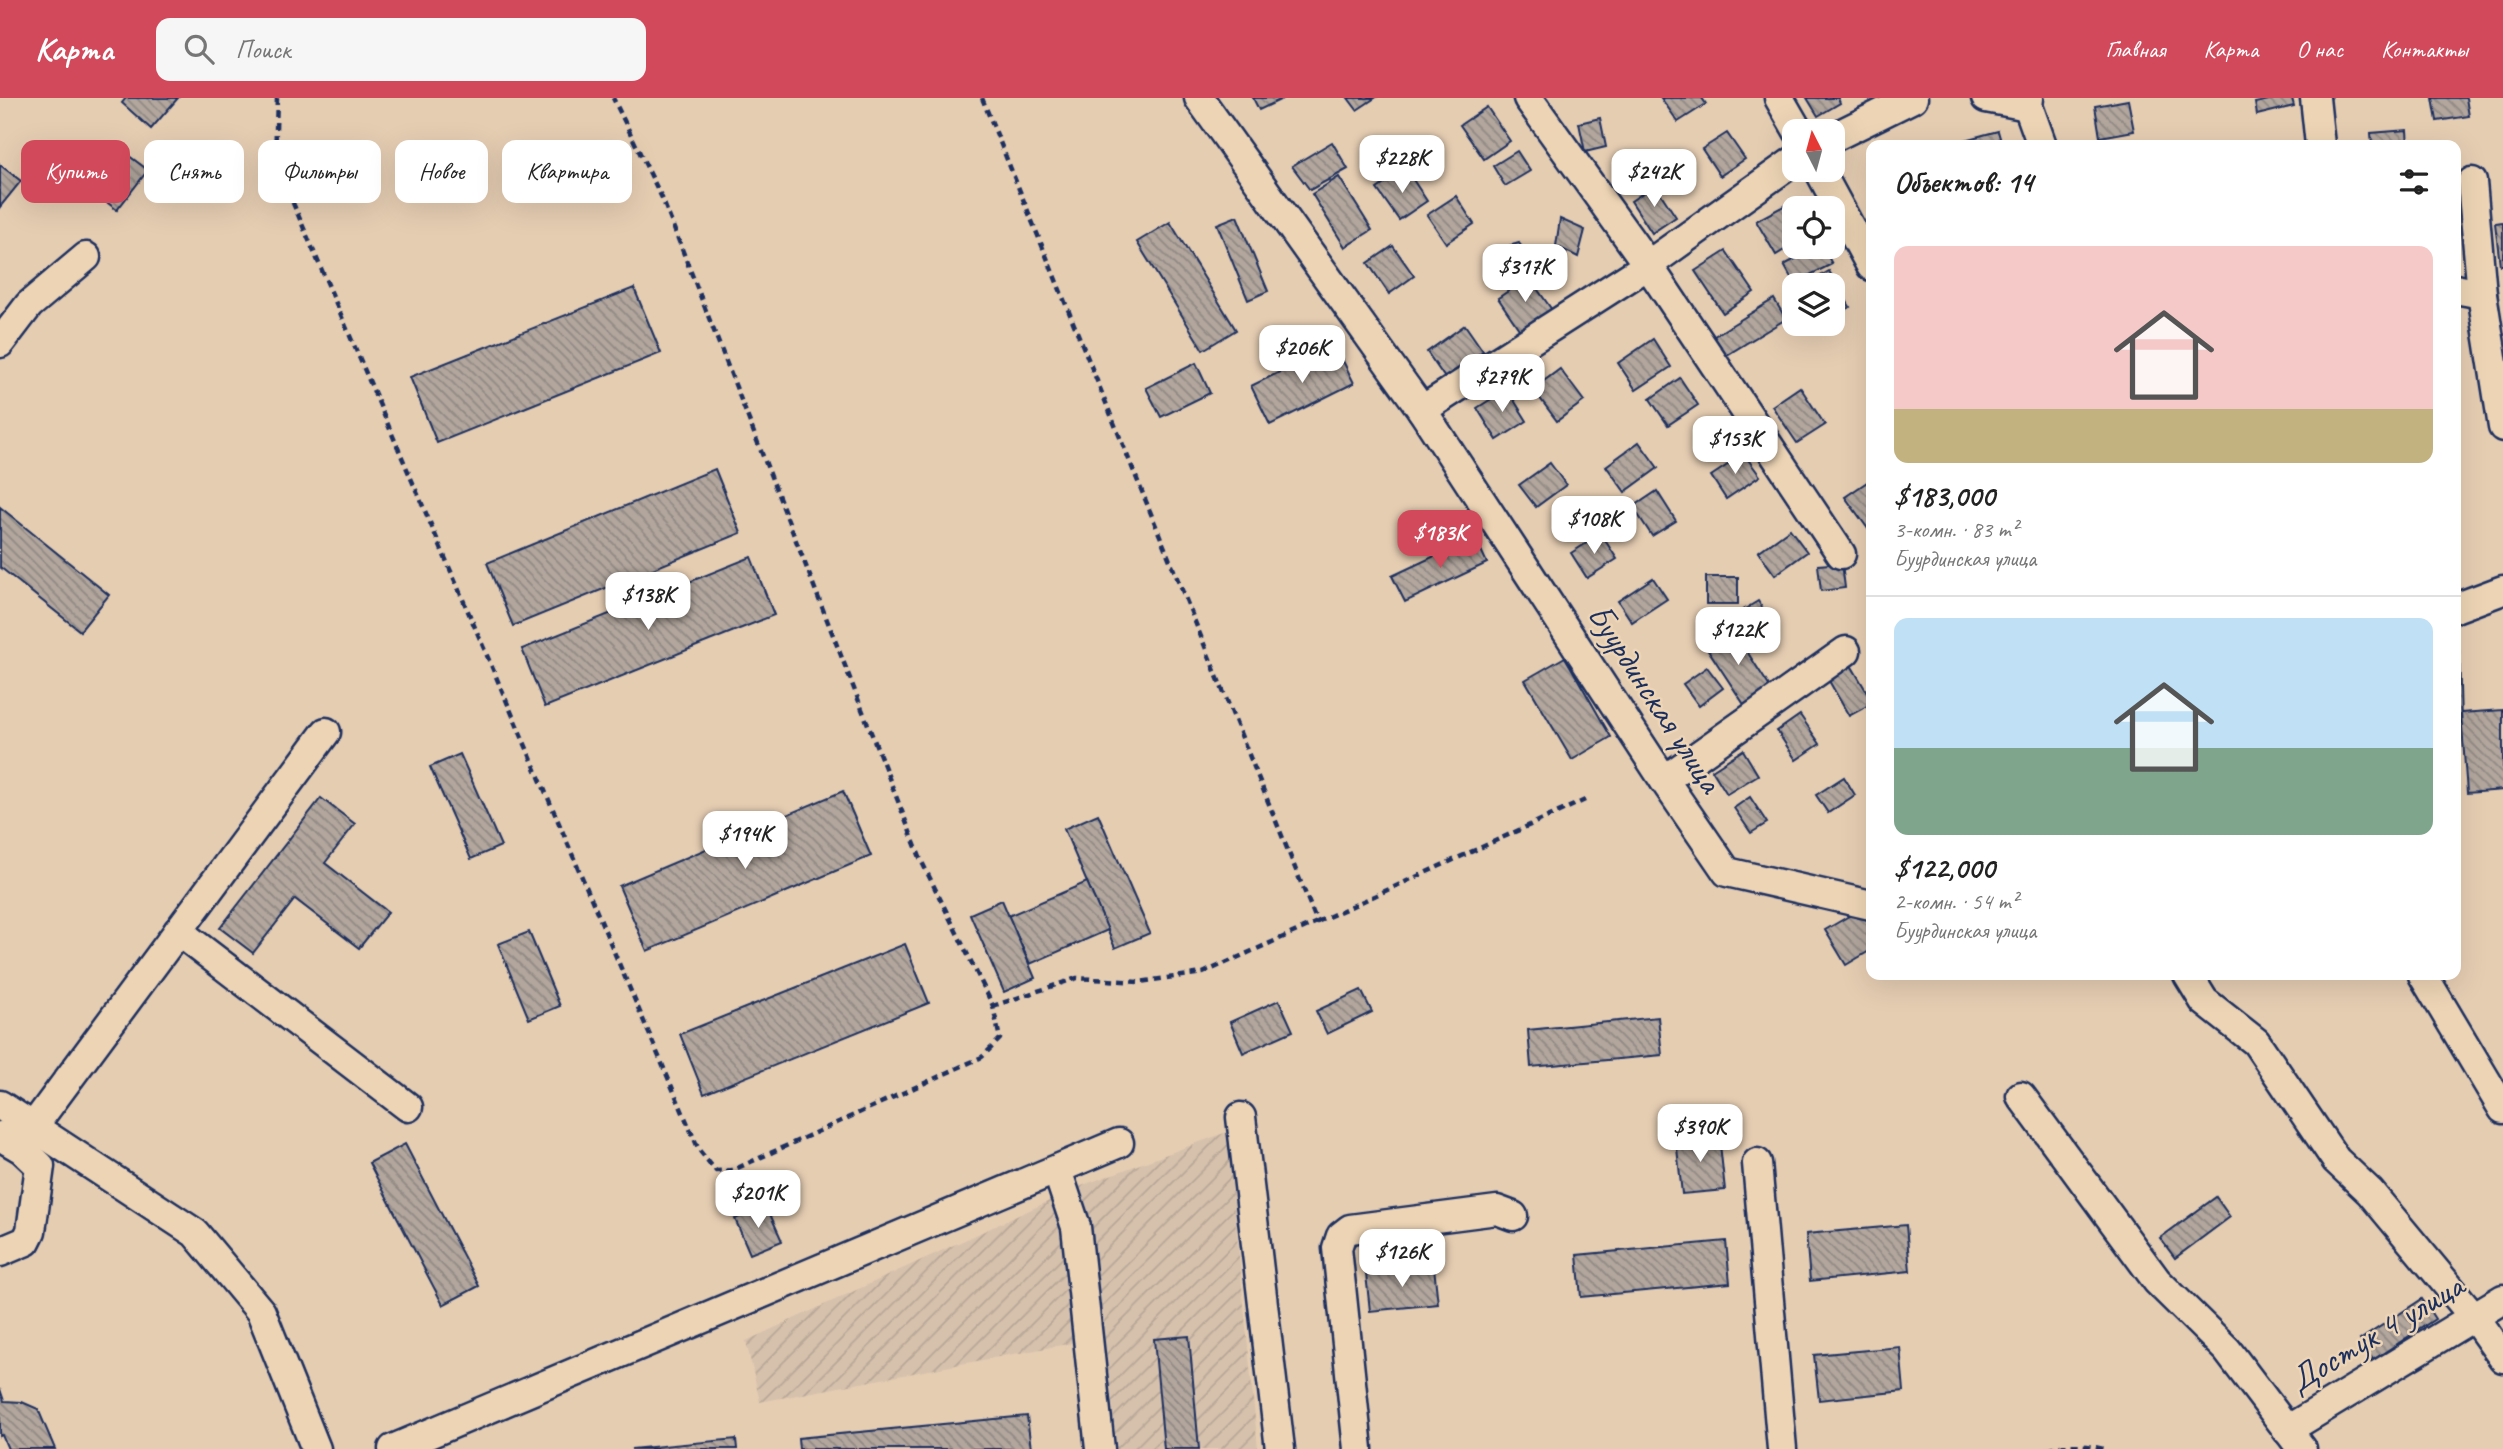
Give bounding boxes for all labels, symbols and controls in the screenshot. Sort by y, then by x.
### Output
search box [156,18,646,81]
text: Карта [35,28,114,70]
icon: search [180,30,218,68]
text: Поиск [236,33,290,66]
text: Главная [2105,34,2166,64]
text: Карта [2204,34,2258,64]
text: О нас [2296,34,2343,64]
text: Контакты [2381,34,2468,64]
north arrow [1782,119,1844,182]
map controls [1782,119,1845,336]
pin: $228K [1353,136,1451,195]
chip: Купить [21,140,130,203]
chip: Снять [144,140,244,203]
chip: Фильтры [258,140,381,203]
chip: Новое [395,140,488,203]
chip: Квартира [502,140,632,203]
text: $228K [1375,143,1429,172]
pin: $242K [1605,150,1703,209]
text: $242K [1627,157,1681,186]
text: Объектов: 14 [1894,163,2033,201]
icon: filters [2395,163,2433,201]
button: locate [1782,196,1845,259]
pin: $317K [1476,244,1574,304]
text: $317K [1499,252,1552,281]
button: layers [1782,273,1845,336]
icon: home [2101,292,2227,418]
pin: $206K [1253,326,1351,385]
text: $206K [1275,333,1329,362]
pin: $279K [1453,354,1551,414]
text: $279K [1476,362,1528,391]
pin: $153K [1686,416,1784,476]
text: $153K [1709,424,1761,453]
text: $183,000 [1894,477,1994,515]
pin: $108K [1545,496,1643,556]
text: $108K [1567,504,1621,533]
pin: $183K [1391,510,1489,570]
text: 3-комн. · 83 m² [1894,515,2018,544]
text: $183K [1413,518,1467,547]
text: Буурдинская улица [1894,544,2036,573]
pin: $138K [599,573,697,632]
text: $138K [621,580,675,609]
street label: Буурдинская улица [1577,595,1734,803]
pin: $122K [1689,608,1787,667]
text: $122K [1711,615,1765,644]
icon: home [2101,664,2227,790]
pin: $194K [696,812,794,871]
text: $194K [719,819,771,848]
text: $122,000 [1894,849,1994,887]
text: 2-комн. · 54 m² [1894,887,2018,916]
text: Буурдинская улица [1894,916,2036,945]
pin: $390K [1651,1104,1749,1164]
text: $390K [1674,1112,1726,1141]
pin: $201K [709,1170,807,1230]
text: $201K [731,1178,785,1207]
pin: $126K [1353,1230,1451,1289]
text: $126K [1375,1237,1429,1266]
street label: Достук 4 улица [2280,1262,2474,1403]

